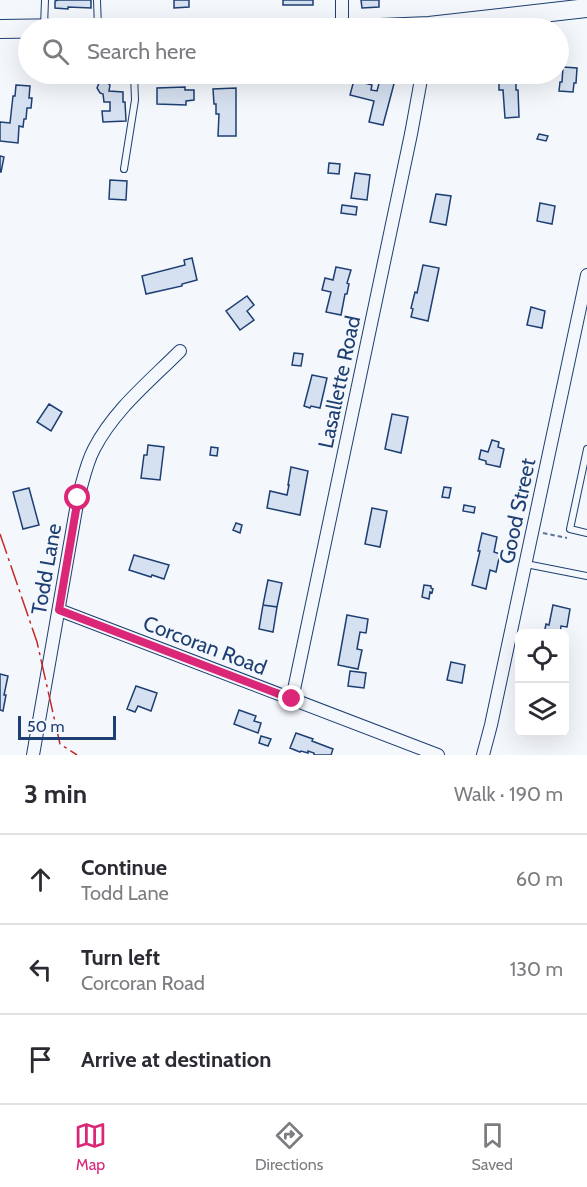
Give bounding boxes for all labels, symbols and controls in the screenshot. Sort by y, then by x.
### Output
search box [18,18,569,84]
icon: search [39,35,72,68]
text: Search here [87,38,196,65]
street label: Lasallette Road [313,313,365,451]
street label: Good Street [494,456,540,566]
route start [64,484,90,510]
street label: Todd Lane [26,521,66,617]
street label: Corcoran Road [140,610,270,680]
map controls [515,629,569,737]
button: locate [515,629,569,683]
button: layers [515,683,569,737]
route end [278,685,304,711]
scale bar [18,713,116,740]
text: 50 m [27,717,64,736]
text: 3 min [24,778,87,810]
text: Walk · 190 m [454,782,563,806]
text: Continue [81,854,167,881]
icon: ahead [24,863,57,896]
text: 60 m [516,867,563,891]
text: Todd Lane [81,881,169,905]
text: Turn left [81,944,160,971]
icon: left [24,953,57,986]
text: 130 m [510,957,563,981]
text: Corcoran Road [81,971,205,995]
icon: arrive [24,1043,57,1076]
text: Arrive at destination [81,1046,271,1073]
tab: Map [74,1119,107,1174]
tab: Directions [255,1119,323,1174]
tab: Saved [471,1119,513,1174]

